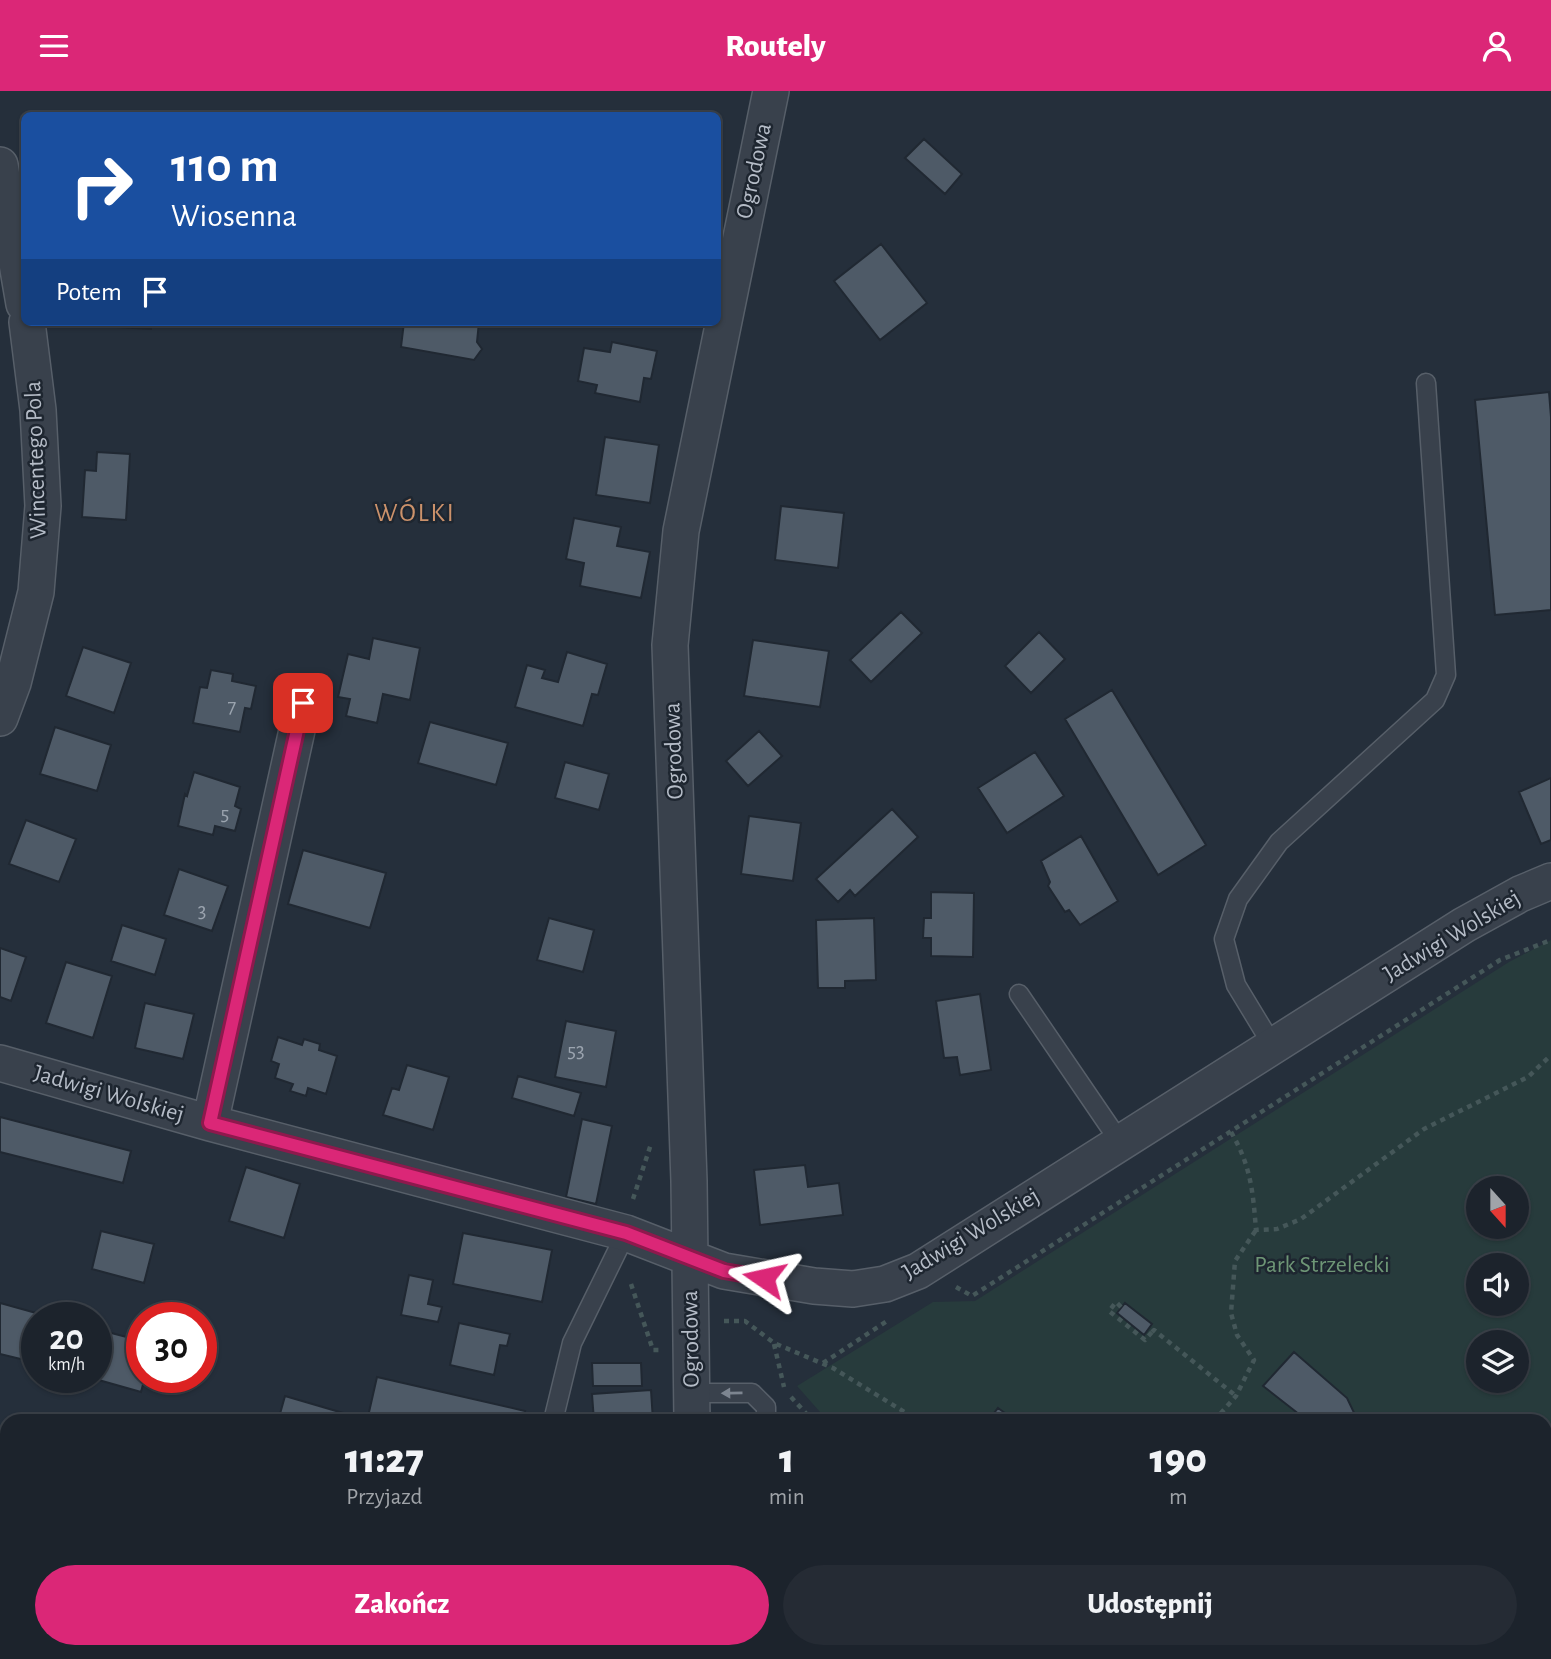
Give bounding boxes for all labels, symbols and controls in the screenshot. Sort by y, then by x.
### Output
icon: menu [35,27,73,65]
icon: person [1478,27,1516,65]
text: Routely [725,30,826,62]
street label: Ogrodowa [732,121,776,221]
icon: right [56,140,147,231]
text: 110 m [171,142,279,191]
text: Wiosenna [171,200,297,232]
icon: arrive [136,273,174,311]
text: Potem [56,279,122,305]
street label: Wincentego Pola [21,381,51,539]
district label: WÓLKI [374,498,456,526]
pin [273,673,333,733]
icon: arrive [284,684,322,722]
house number: 7 [228,696,237,717]
street label: Ogrodowa [660,702,688,800]
house number: 5 [221,803,229,824]
street label: Jadwigi Wolskiej [1379,886,1525,986]
house number: 3 [198,900,206,921]
house number: 53 [567,1040,585,1061]
street label: Jadwigi Wolskiej [31,1061,187,1127]
north arrow [1466,1176,1530,1239]
map controls [1466,1176,1529,1393]
street label: Jadwigi Wolskiej [898,1184,1044,1284]
position arrow [727,1241,801,1315]
park label: Park Strzelecki [1254,1253,1390,1277]
button: sound [1466,1253,1529,1316]
street label: Ogrodowa [678,1290,704,1388]
speed limit sign: 30 [126,1302,217,1393]
text: 20 [49,1321,84,1356]
button: layers [1466,1330,1529,1393]
text: km/h [48,1356,85,1374]
one-way arrow [721,1387,743,1399]
text: 11:27 [345,1438,424,1480]
text: 1 [779,1438,794,1480]
text: 190 [1149,1438,1207,1480]
text: Przyjazd [346,1486,422,1509]
text: min [769,1486,805,1509]
text: m [1169,1486,1187,1509]
button: Zakończ [35,1565,769,1645]
button: Udostępnij [783,1565,1517,1645]

